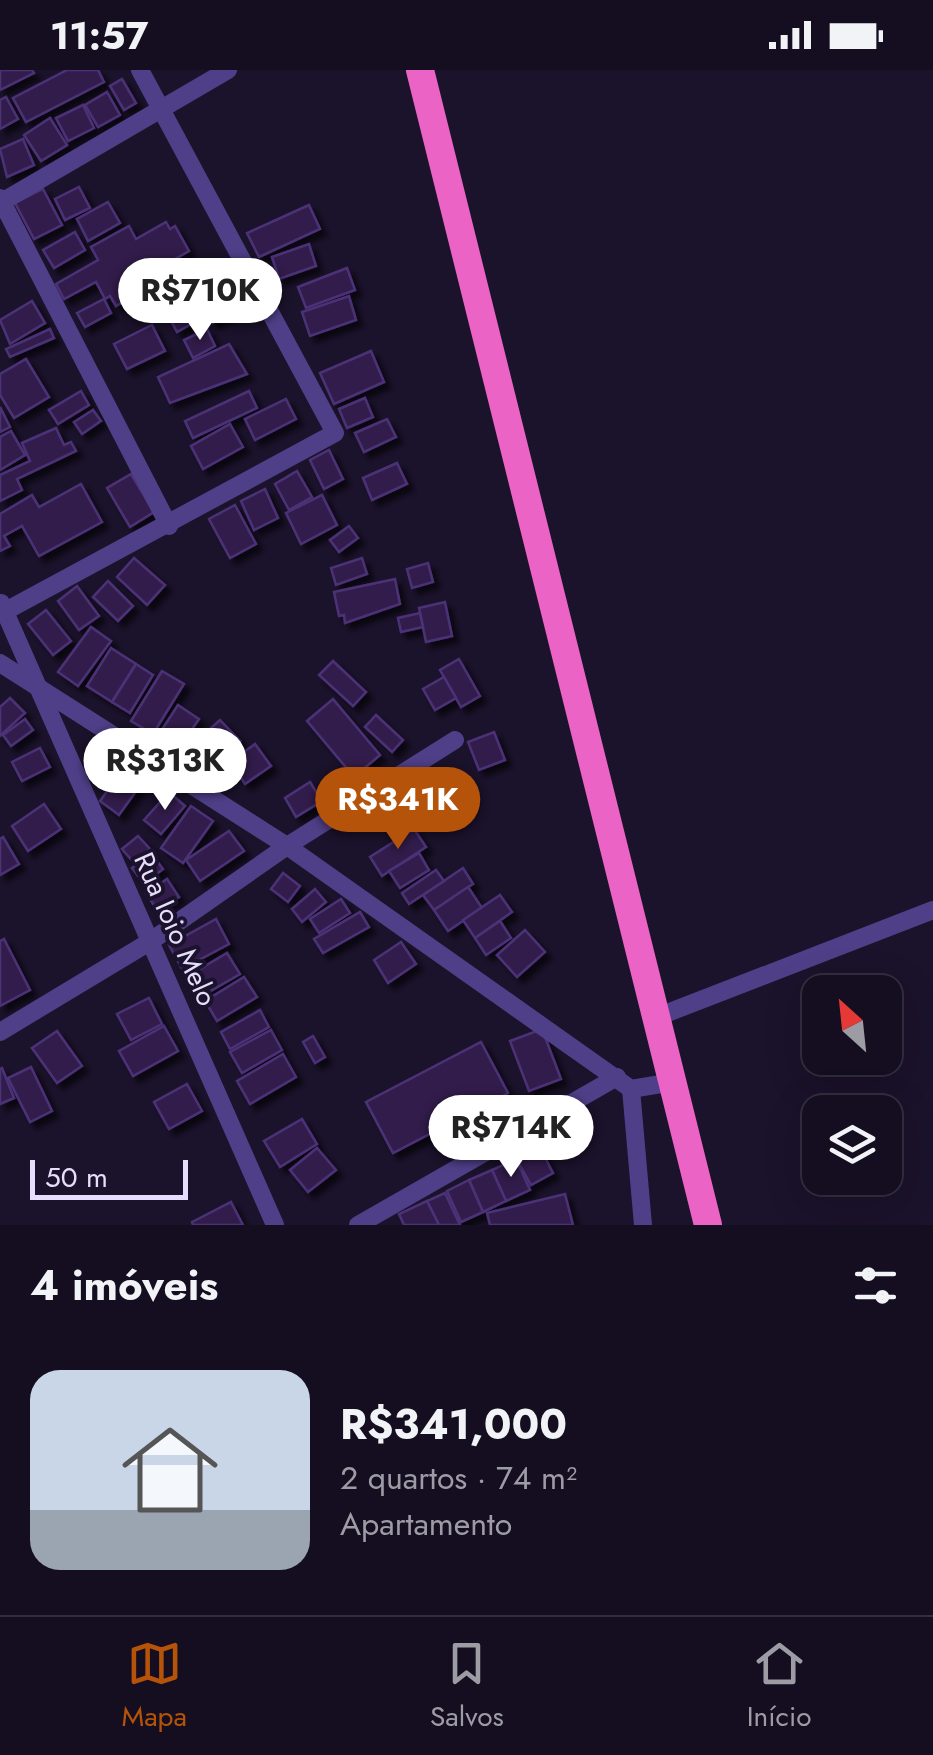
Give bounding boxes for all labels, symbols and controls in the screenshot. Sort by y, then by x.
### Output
text: 11:57 [50,8,148,63]
pin: R$710K [119,258,281,343]
text: R$710K [140,267,260,313]
pin: R$313K [84,728,246,813]
text: R$313K [105,737,225,783]
pin: R$341K [317,767,479,852]
text: R$341K [337,776,459,822]
street label: Rua Ioio Melo [123,846,228,1013]
north arrow [802,975,902,1075]
map controls [802,975,902,1195]
pin: R$714K [430,1095,592,1180]
button: layers [802,1095,902,1195]
text: R$714K [451,1104,571,1150]
scale bar [30,1155,188,1200]
text: 50 m [45,1157,108,1198]
text: 4 imóveis [30,1255,218,1316]
icon: filters [848,1258,903,1313]
text: R$341,000 [340,1394,567,1455]
icon: home [110,1410,230,1530]
text: 2 quartos · 74 m² [340,1455,577,1501]
text: Apartamento [340,1501,512,1547]
tab: Mapa [121,1636,187,1737]
tab: Salvos [430,1636,504,1737]
tab: Início [747,1636,811,1737]

